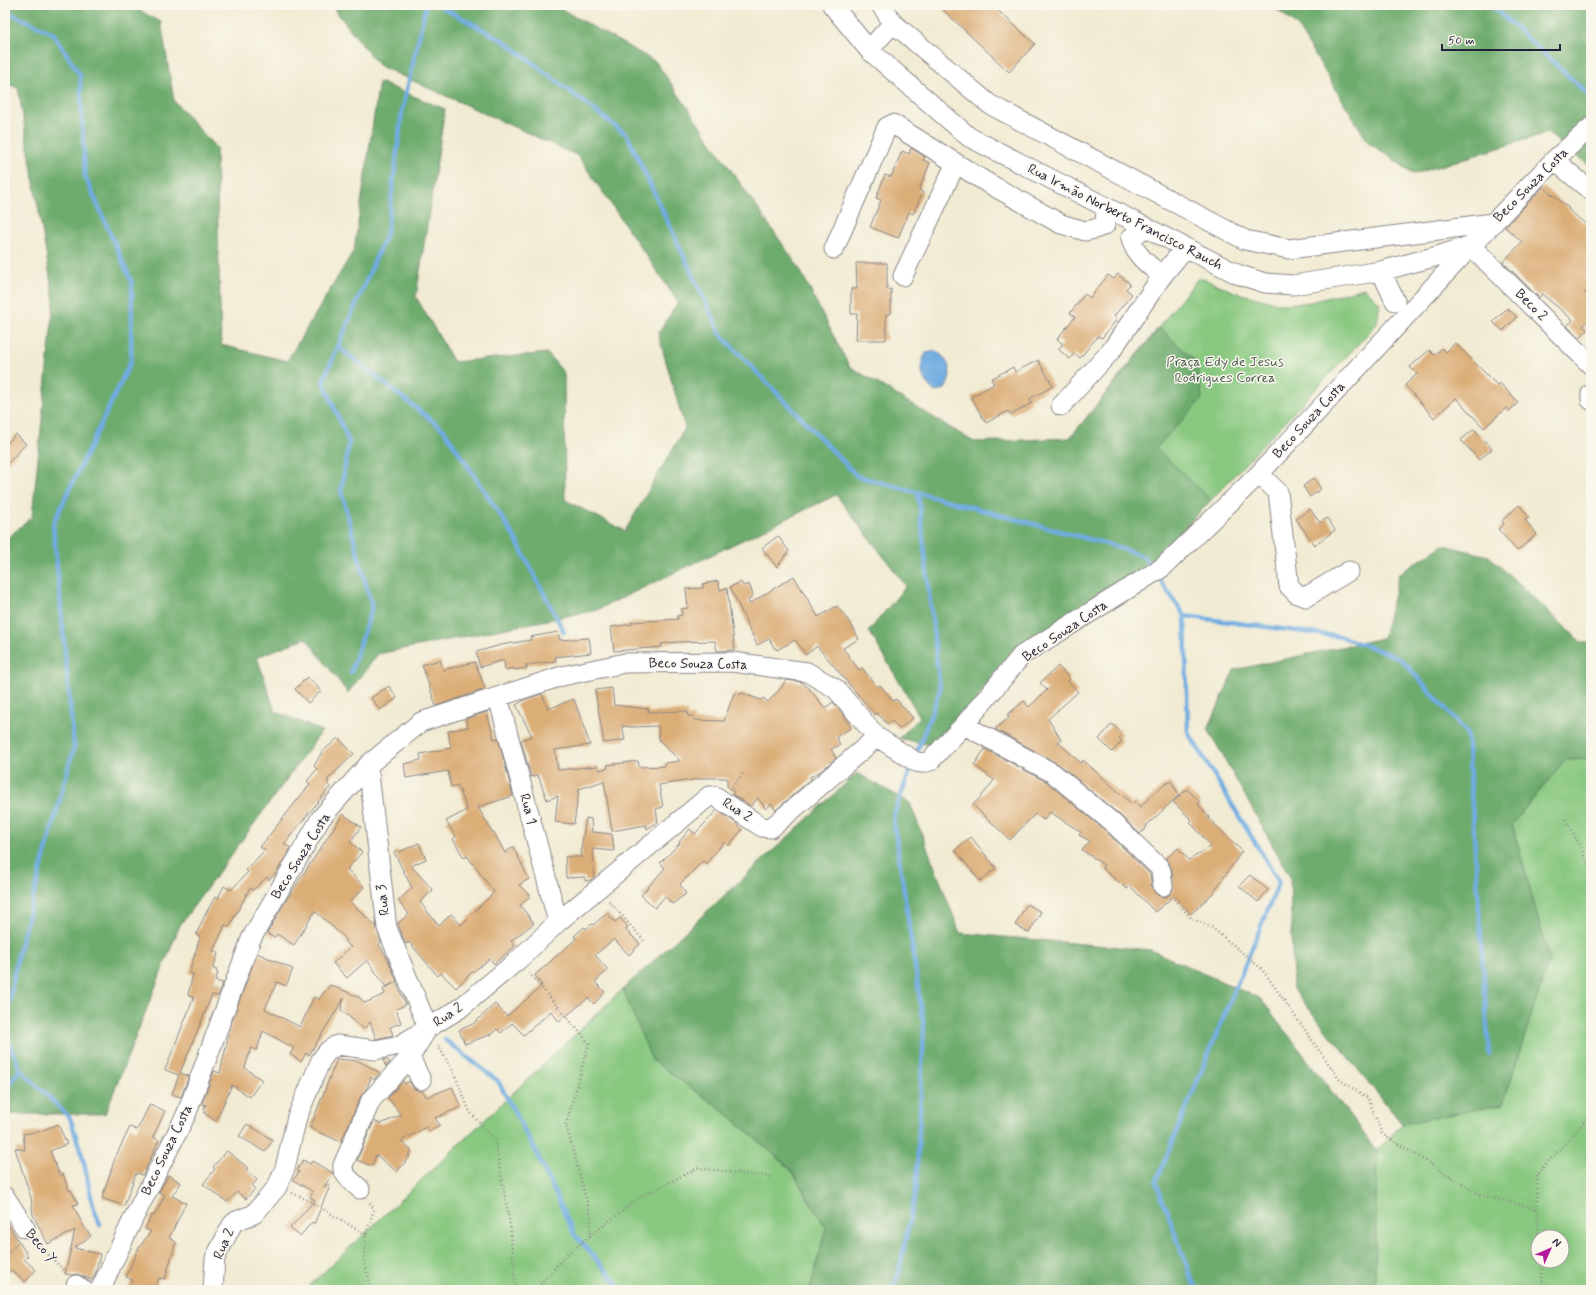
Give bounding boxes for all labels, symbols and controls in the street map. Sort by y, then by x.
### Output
scale bar [1442,26,1560,52]
text: 50 m [1448,33,1475,49]
street label: Beco Souza Costa [1490,144,1572,226]
street label: Rua Irmão Norberto Francisco Rauch [1024,160,1226,274]
street label: Beco 2 [1511,285,1551,325]
park label: Praça Edy de Jesus Rodrigues Correa [1166,353,1284,387]
street label: Beco Souza Costa [1269,378,1349,462]
street label: Beco Souza Costa [1019,596,1111,666]
street label: Beco Souza Costa [648,654,748,674]
street label: Rua 1 [515,792,541,826]
street label: Rua 2 [719,794,755,826]
street label: Beco Souza Costa [267,809,335,903]
street label: Rua 3 [372,883,394,917]
street label: Rua 2 [430,999,466,1031]
street label: Beco Souza Costa [137,1102,197,1198]
street label: Beco Y [21,1225,61,1267]
street label: Rua 2 [209,1226,239,1262]
north arrow [1530,1229,1570,1269]
text: N [1549,1235,1564,1250]

